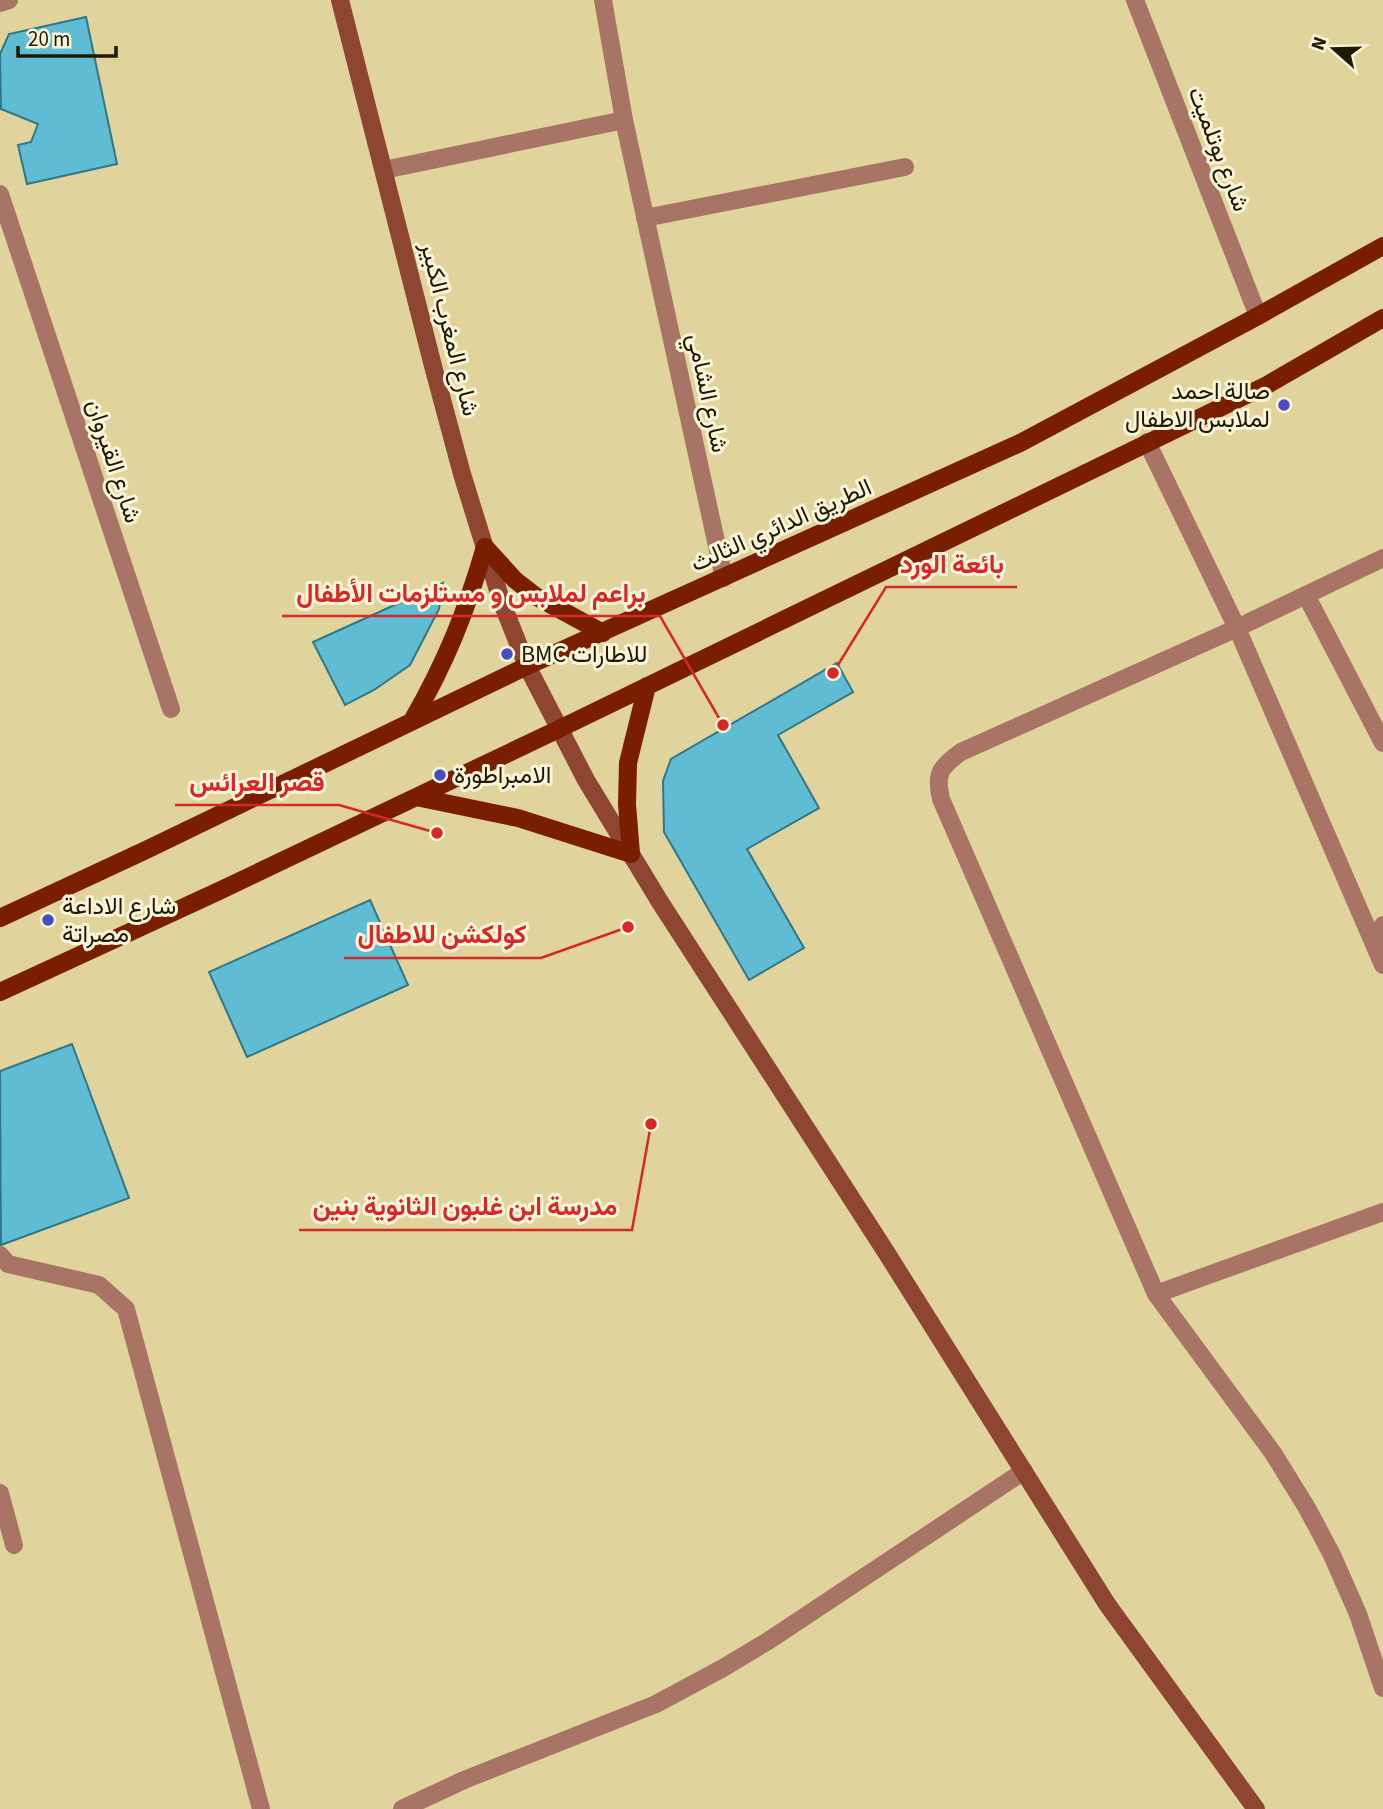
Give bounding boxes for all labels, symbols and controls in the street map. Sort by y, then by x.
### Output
scale bar [18,14,116,58]
north arrow [1299,14,1369,84]
text: 20 m [28,24,70,54]
text: N [1305,33,1334,54]
street label: شارع بوتلميت [1179,82,1258,217]
street label: شارع المغرب الكبير [411,238,488,420]
street label: شارع الشامي [677,330,737,456]
place label: صالة احمد لملابس الاطفال [1125,374,1270,437]
street label: شارع القيروان [77,395,150,528]
marker: صالة احمد لملابس الاطفال [1276,397,1292,413]
street label: الطريق الدائري الثالث [685,470,878,582]
callout: بائعة الورد [886,540,1017,587]
text: بائعة الورد [900,546,1004,583]
callout: براعم لملابس و مستلزمات الأطفال [282,569,660,616]
text: براعم لملابس و مستلزمات الأطفال [296,575,646,612]
place label: BMC للاطارات [521,637,648,672]
marker: BMC للاطارات [499,646,515,662]
callout: قصر العرائس [175,758,339,805]
place label: الامبراطورة [454,758,551,793]
text: قصر العرائس [189,764,325,801]
marker: الامبراطورة [432,767,448,783]
place label: شارع الاداعة مصراتة [62,889,176,952]
callout: كولكشن للاطفال [344,911,541,958]
marker: شارع الاداعة مصراتة [40,912,56,928]
text: كولكشن للاطفال [357,916,527,953]
callout: مدرسة ابن غلبون الثانوية بنين [299,1183,632,1230]
text: مدرسة ابن غلبون الثانوية بنين [313,1188,617,1225]

